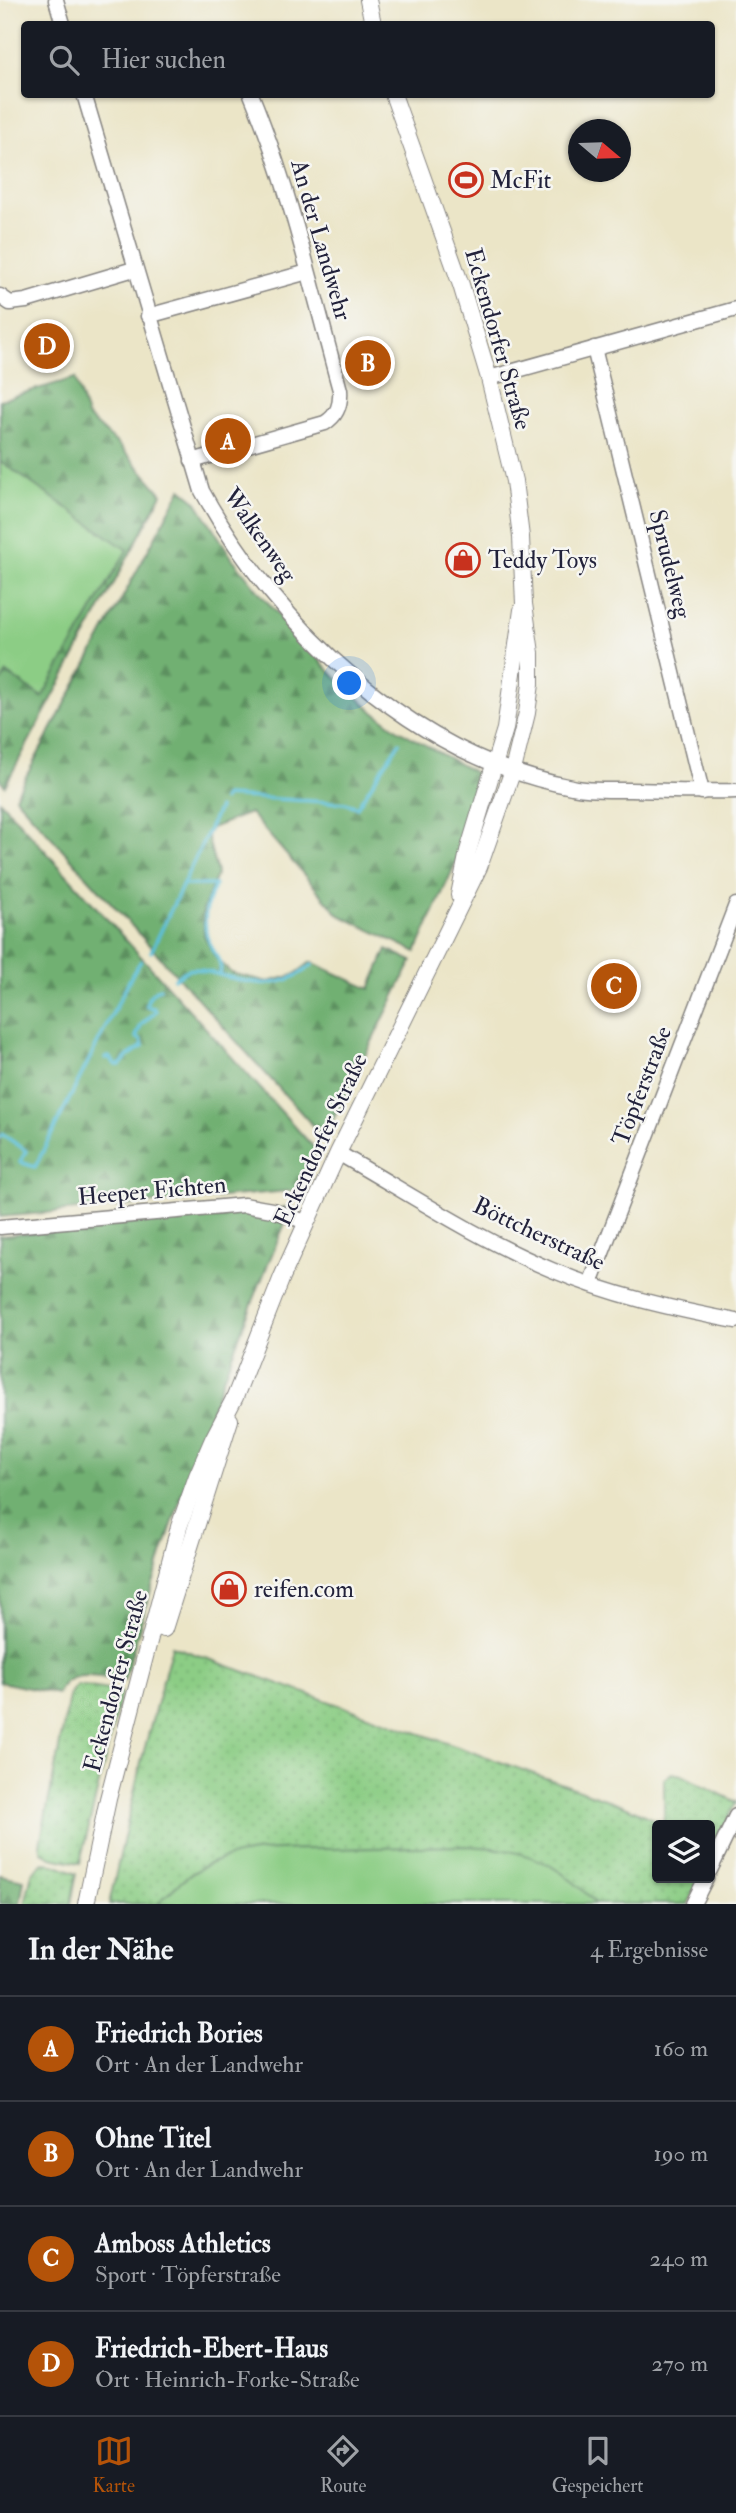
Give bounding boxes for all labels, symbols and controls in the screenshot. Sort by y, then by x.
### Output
search box [21,21,715,98]
icon: search [45,41,83,79]
text: Hier suchen [101,44,226,76]
north arrow [568,119,631,182]
street label: An der Landwehr [283,155,359,324]
sports icon: McFit [447,161,485,199]
place label: McFit [490,165,552,196]
street label: Eckendorfer Straße [457,245,539,433]
pin: D [24,320,70,372]
pin: B [345,337,391,389]
pin: A [205,415,251,467]
street label: Walkenweg [216,481,304,589]
street label: Sprudelweg [642,506,699,623]
shop icon: Teddy Toys [444,541,482,579]
place label: Teddy Toys [488,545,597,576]
your location [332,666,366,700]
pin: C [591,960,637,1012]
street label: Töpferstraße [605,1022,679,1150]
street label: Eckendorfer Straße [267,1049,375,1231]
street label: Heeper Fichten [76,1169,228,1213]
street label: Böttcherstraße [468,1190,610,1278]
shop icon: reifen.com [210,1570,248,1608]
place label: reifen.com [254,1574,354,1605]
street label: Eckendorfer Straße [77,1587,155,1775]
map controls [652,1820,715,1883]
button: layers [652,1820,715,1883]
text: In der Nähe [28,1931,173,1968]
text: 4 Ergebnisse [590,1935,708,1964]
text: Friedrich Bories [95,2018,263,2050]
text: A [44,2034,58,2063]
text: 160 m [654,2034,708,2063]
text: Ort · An der Landwehr [95,2050,303,2079]
text: Ohne Titel [95,2123,211,2155]
text: B [43,2139,59,2168]
text: 190 m [654,2139,708,2168]
text: Ort · An der Landwehr [95,2155,303,2184]
text: Amboss Athletics [95,2228,271,2260]
text: C [43,2244,59,2273]
text: 240 m [649,2244,708,2273]
text: Sport · Töpferstraße [95,2260,281,2289]
text: Friedrich-Ebert-Haus [95,2333,328,2365]
text: D [42,2349,60,2378]
text: 270 m [651,2349,708,2378]
text: Ort · Heinrich-Forke-Straße [95,2365,360,2394]
tab: Karte [93,2432,135,2498]
tab: Route [320,2432,366,2498]
tab: Gespeichert [552,2432,643,2498]

